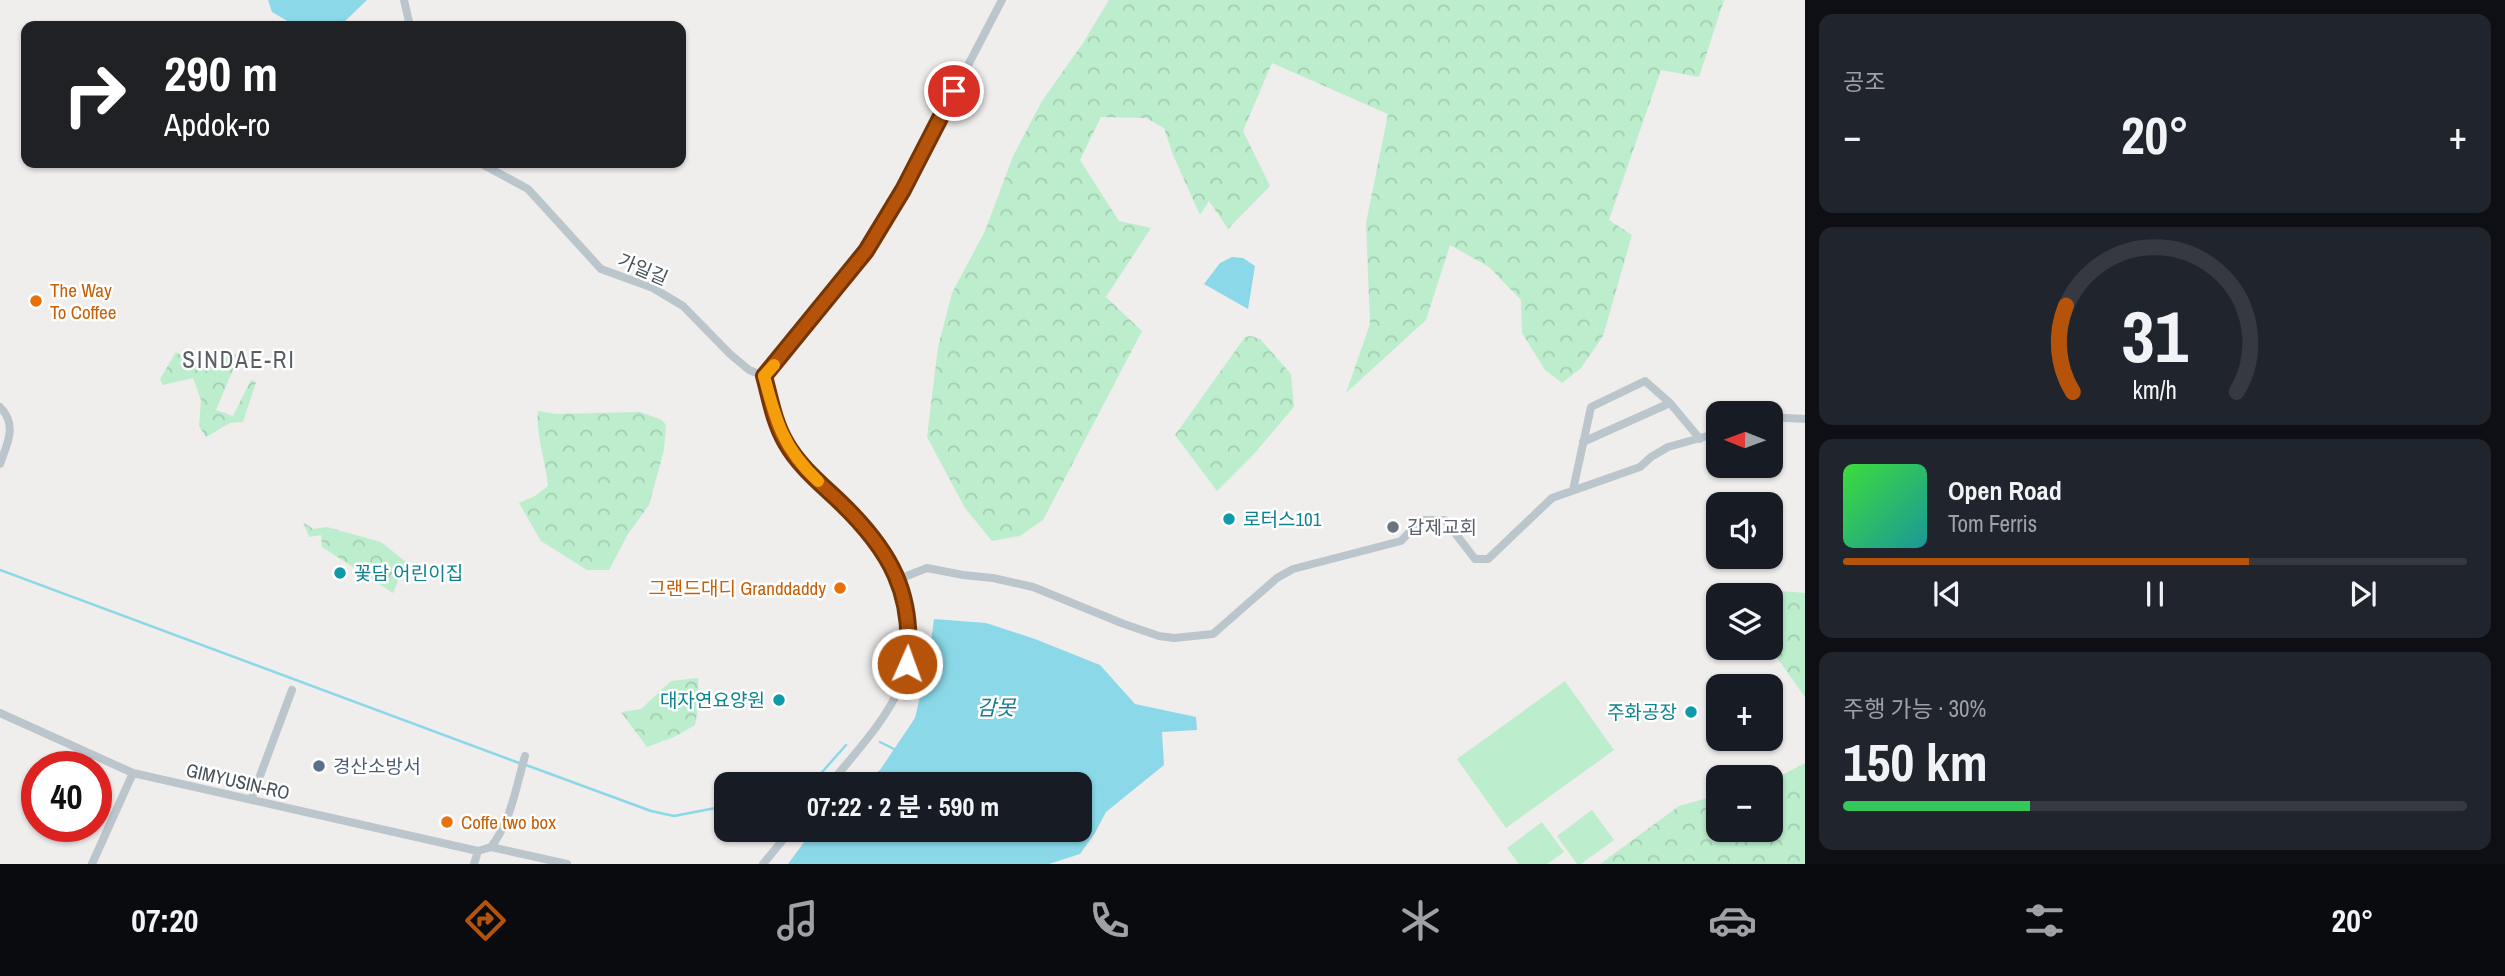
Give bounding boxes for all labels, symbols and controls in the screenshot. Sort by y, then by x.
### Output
text: 290 m [164,40,278,106]
icon: right [49,49,140,140]
pin [924,61,984,121]
text: 공조 [1843,66,1885,97]
icon: arrive [935,72,973,110]
text: 20° [2121,100,2189,170]
text: Apdok-ro [164,103,270,146]
text: − [1843,110,1861,161]
text: + [2449,110,2467,161]
street label: 가일길 [614,247,672,291]
place label: The Way To Coffee [50,277,116,325]
text: 31 [2122,287,2189,385]
marker: The Way To Coffee [28,293,44,309]
district label: SINDAE-RI [182,344,296,375]
text: km/h [2133,373,2177,407]
north arrow [1706,401,1783,478]
map controls [1706,401,1783,842]
text: Open Road [1948,473,2062,508]
button: sound [1706,492,1783,569]
place label: 로터스101 [1243,506,1322,532]
text: Tom Ferris [1948,508,2037,539]
marker: 로터스101 [1221,511,1237,527]
place label: 갑제교회 [1407,514,1477,540]
marker: 갑제교회 [1385,519,1401,535]
place label: 꽃담 어린이집 [354,560,463,586]
marker: 꽃담 어린이집 [332,565,348,581]
place label: 그랜드대디 Granddaddy [649,575,826,601]
icon: previous [1928,575,1966,613]
icon: pause [2136,575,2174,613]
icon: next [2344,575,2382,613]
marker: 그랜드대디 Granddaddy [832,580,848,596]
button: layers [1706,583,1783,660]
position arrow [870,627,944,701]
button: + [1706,674,1783,751]
place label: 대자연요양원 [660,687,765,713]
marker: 대자연요양원 [771,692,787,708]
water label: 감못 [977,693,1017,722]
text: 주행 가능 · 30% [1843,693,1986,724]
place label: 주화공장 [1607,699,1677,725]
marker: 주화공장 [1683,704,1699,720]
text: 150 km [1843,727,1988,797]
speed limit sign: 40 [21,751,112,842]
place label: 경산소방서 [333,753,420,779]
street label: GIMYUSIN-RO [184,756,292,806]
marker: 경산소방서 [311,758,327,774]
button: − [1706,765,1783,842]
text: 07:22 · 2 분 · 590 m [807,789,999,824]
place label: Coffe two box [461,809,556,835]
marker: Coffe two box [439,814,455,830]
icon: directions [461,896,510,945]
icon: music [773,896,822,945]
icon: phone [1085,896,1134,945]
icon: climate [1396,896,1445,945]
icon: car [1708,896,1757,945]
icon: filters [2020,896,2069,945]
text: 07:20 [131,899,198,942]
text: 20° [2332,899,2374,942]

